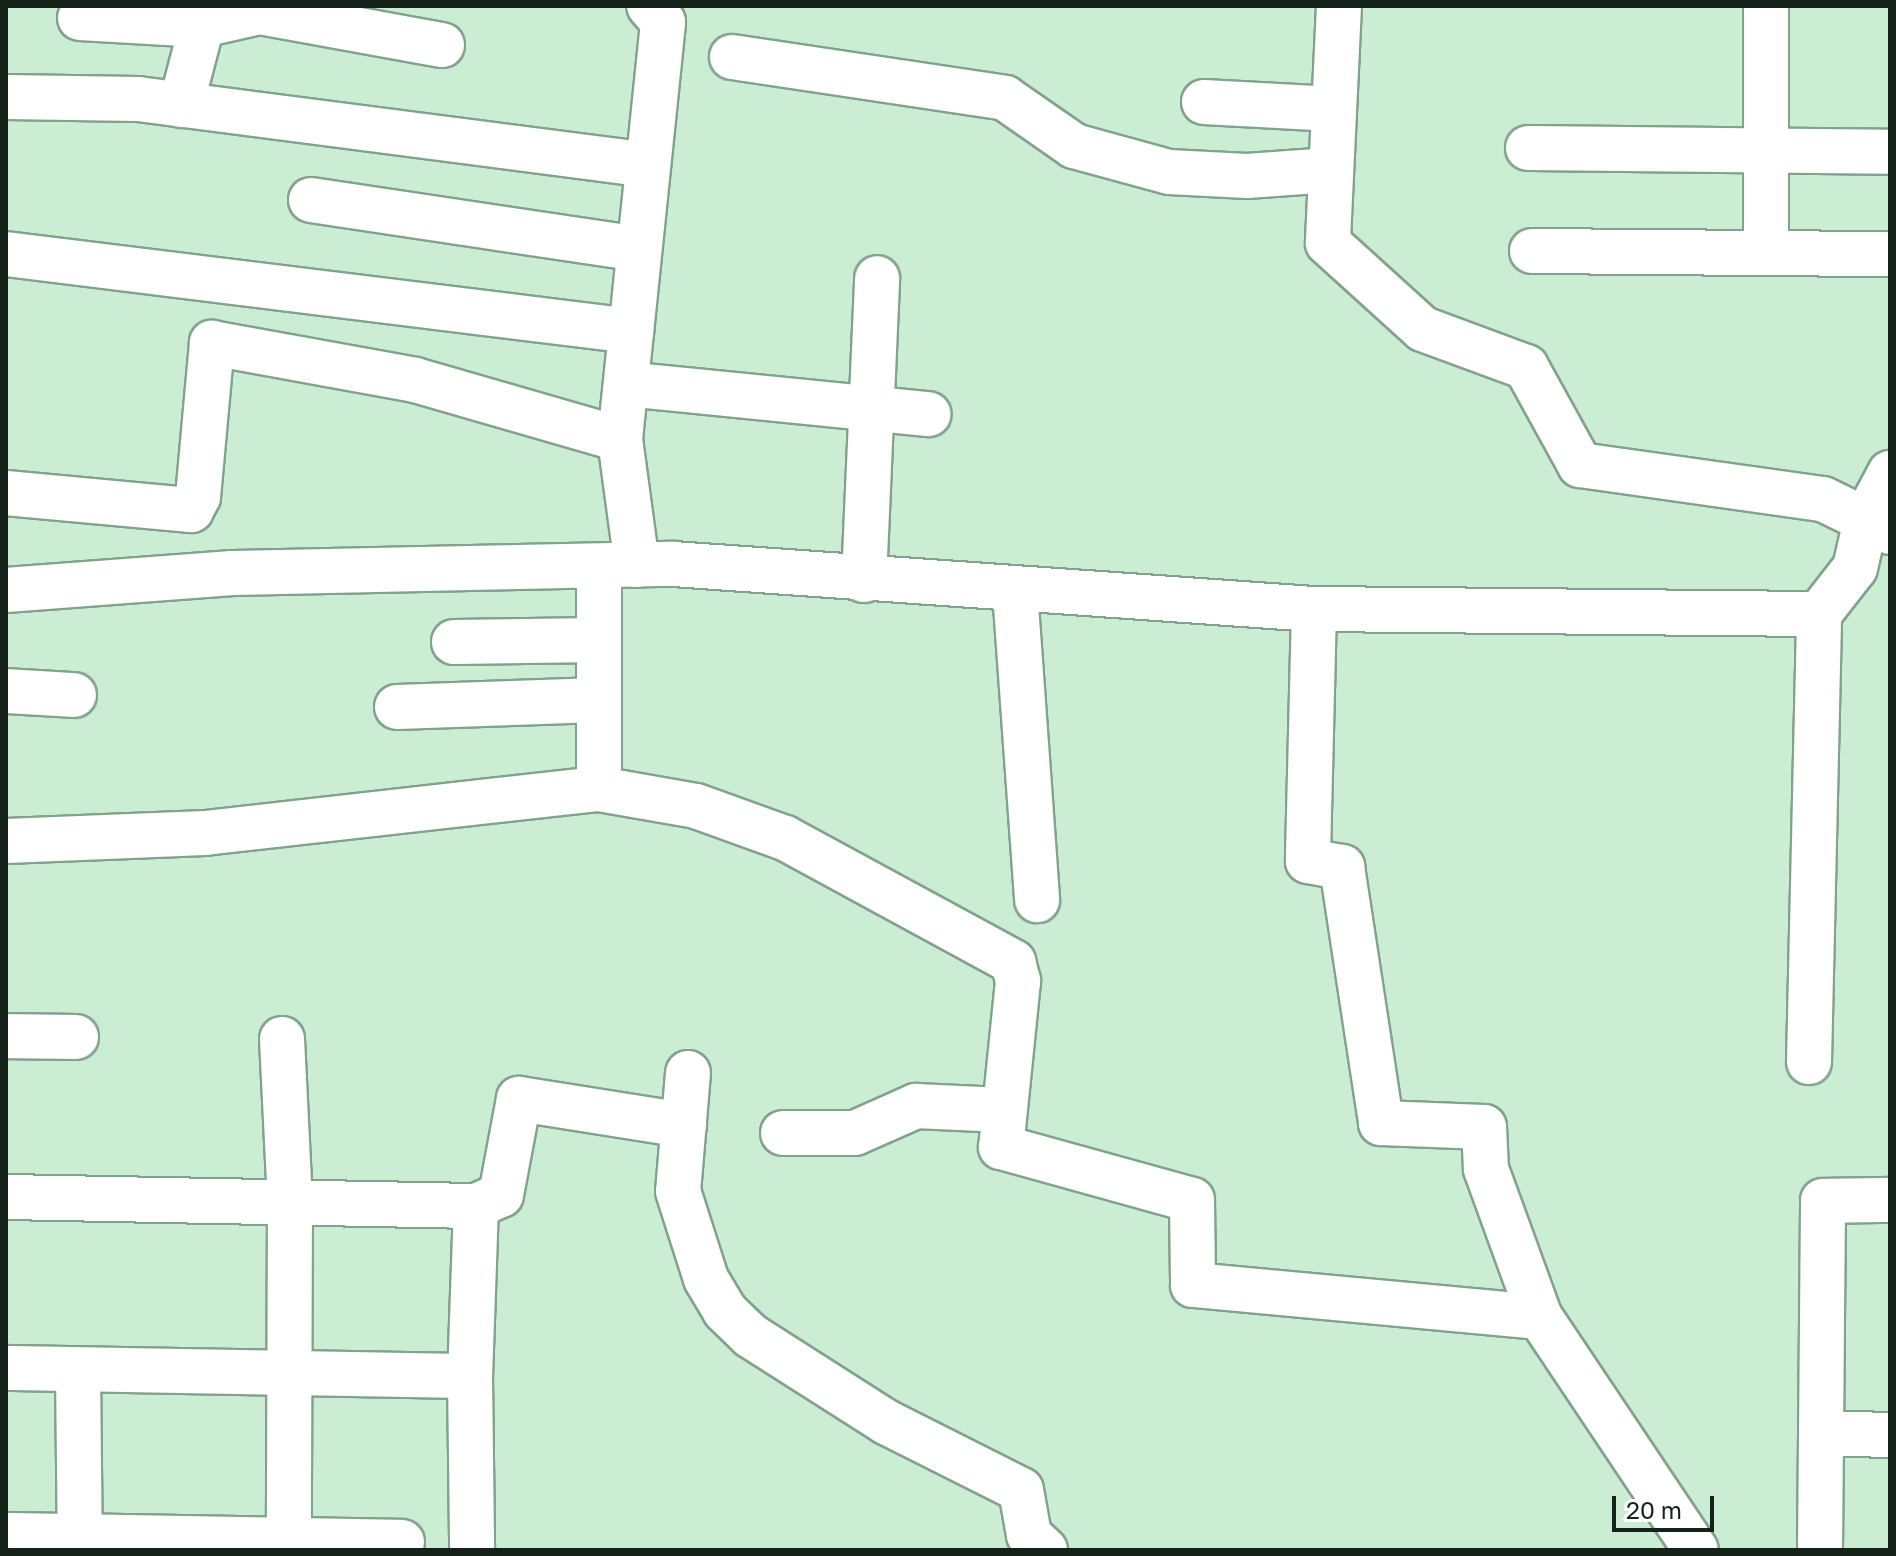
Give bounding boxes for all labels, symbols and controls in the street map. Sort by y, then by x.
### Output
scale bar [1616,1480,1718,1530]
text: 20 m [1626,1495,1682,1524]

